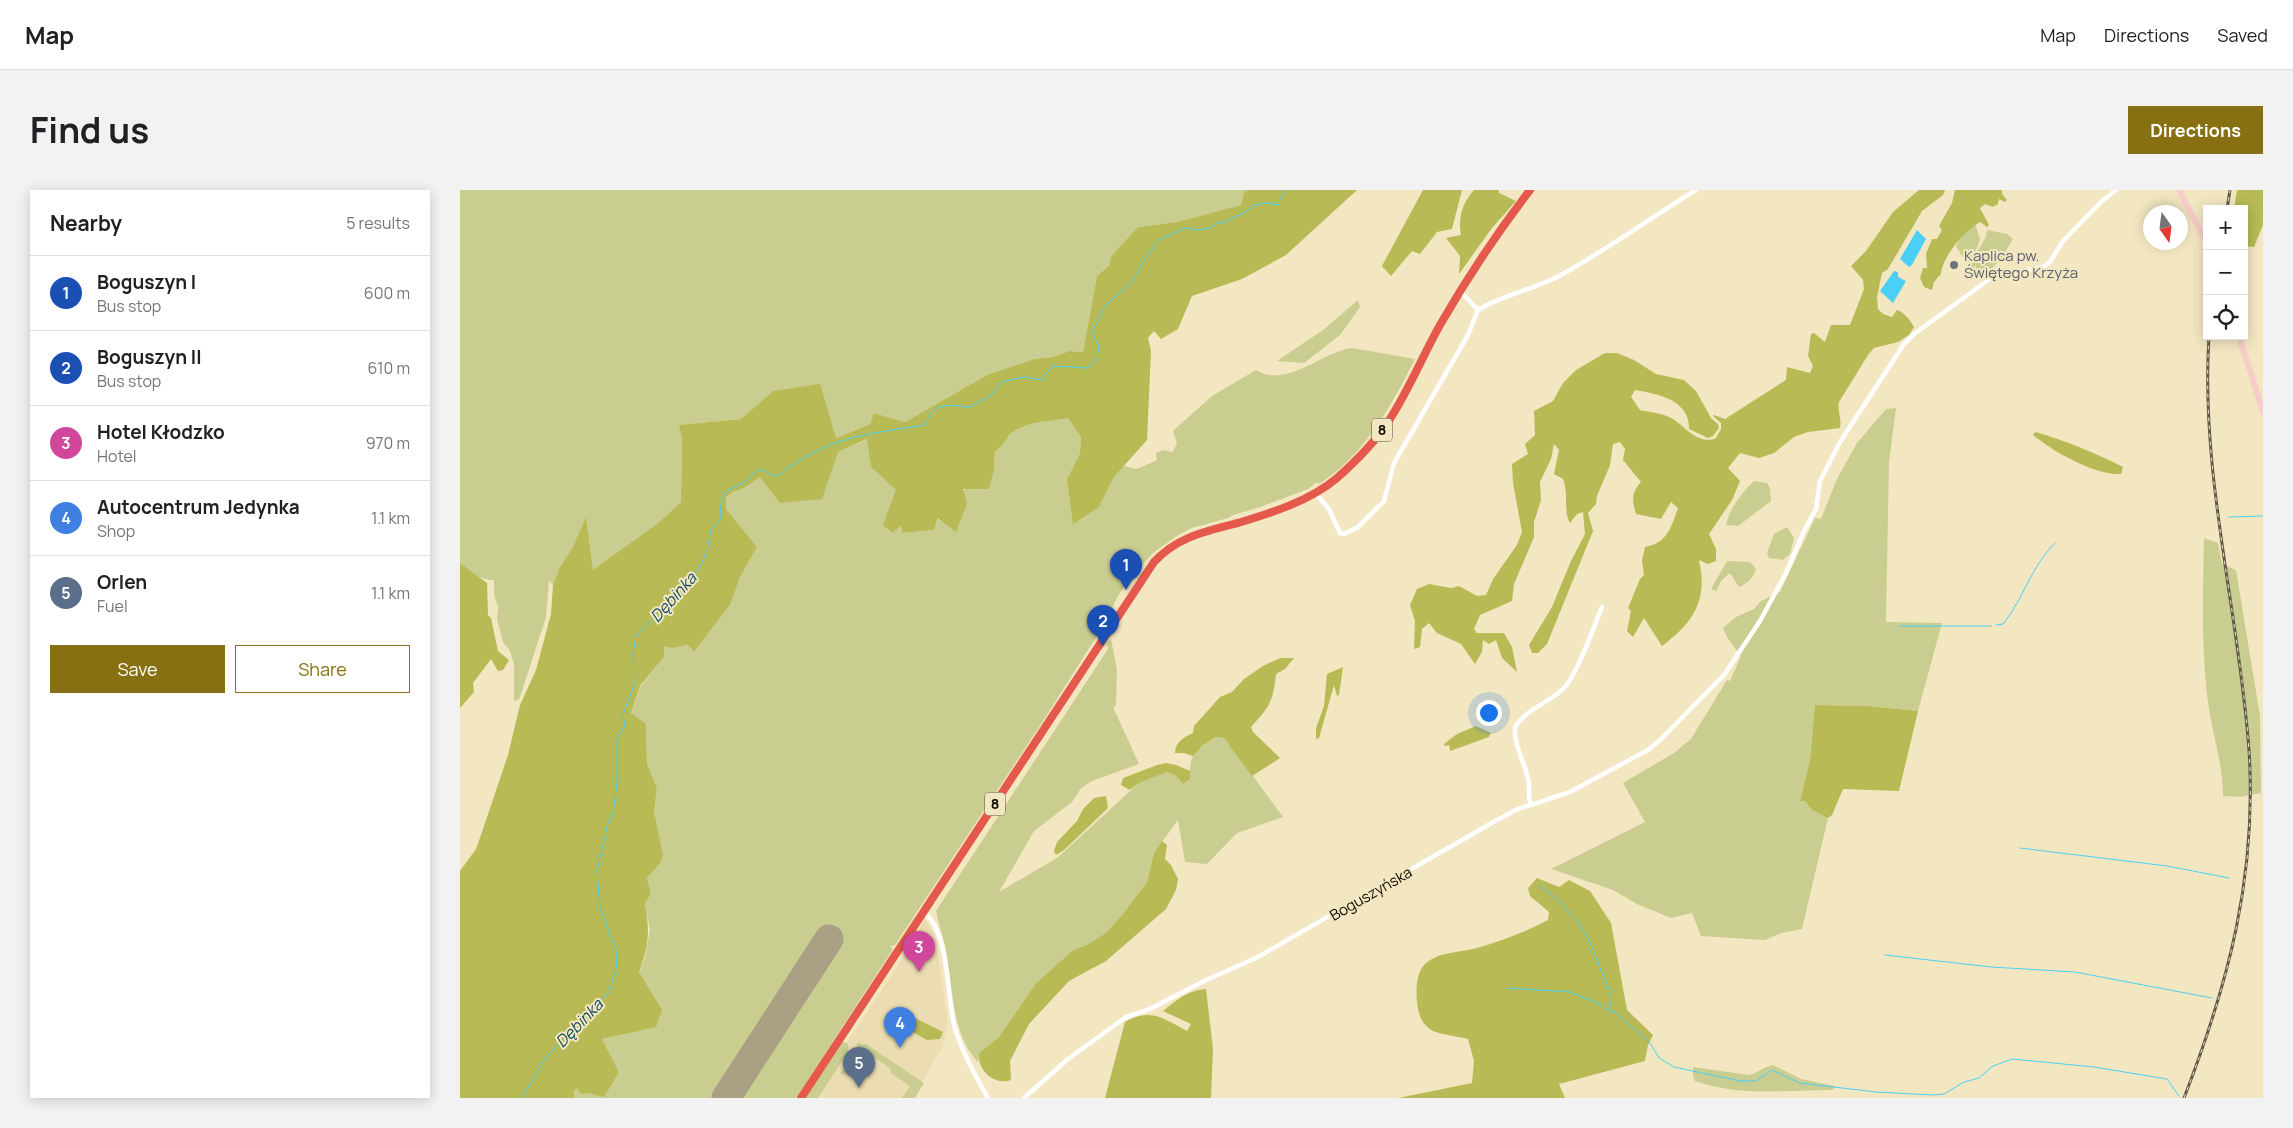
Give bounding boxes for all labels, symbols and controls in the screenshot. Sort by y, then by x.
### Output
text: Map [25,18,74,51]
text: Map [2040,23,2076,47]
text: Directions [2104,23,2189,47]
text: Saved [2217,23,2268,47]
text: Find us [30,106,149,154]
button: Directions [2128,106,2263,154]
north arrow [2143,205,2188,250]
map controls [2203,205,2248,340]
button: + [2203,205,2248,250]
text: Nearby [50,209,122,237]
text: 5 results [346,212,410,234]
place label: Kaplica pw. Świętego Krzyża [1964,245,2078,283]
button: − [2203,250,2248,295]
marker: Kaplica pw. Świętego Krzyża [1948,259,1960,271]
text: Boguszyn I [97,269,196,295]
text: 1 [62,282,70,304]
text: 600 m [364,282,410,304]
text: Bus stop [97,295,161,317]
button: locate [2203,295,2248,340]
text: Boguszyn II [97,344,202,370]
text: 2 [61,357,71,379]
text: 610 m [368,357,410,379]
text: Bus stop [97,370,161,392]
road number: 8 [1372,418,1392,442]
text: Hotel Kłodzko [97,419,225,445]
text: 3 [61,432,71,454]
text: 970 m [366,432,410,454]
text: Hotel [97,445,137,467]
text: Autocentrum Jedynka [97,494,300,520]
text: 4 [61,507,71,529]
text: 1.1 km [371,507,410,529]
text: Shop [97,520,135,542]
pin: 1 [1110,549,1142,590]
water label: Dębinka [645,567,702,627]
text: Orlen [97,569,147,595]
text: 5 [61,582,71,604]
text: 1.1 km [371,582,410,604]
text: Fuel [97,595,128,617]
pin: 2 [1087,605,1119,646]
button: Save [50,645,225,693]
button: Share [235,645,410,693]
your location [1476,700,1502,726]
road number: 8 [985,792,1005,816]
street label: Boguszyńska [1326,861,1416,926]
pin: 3 [903,931,935,972]
water label: Dębinka [550,993,608,1052]
pin: 4 [884,1007,916,1048]
pin: 5 [843,1047,875,1088]

